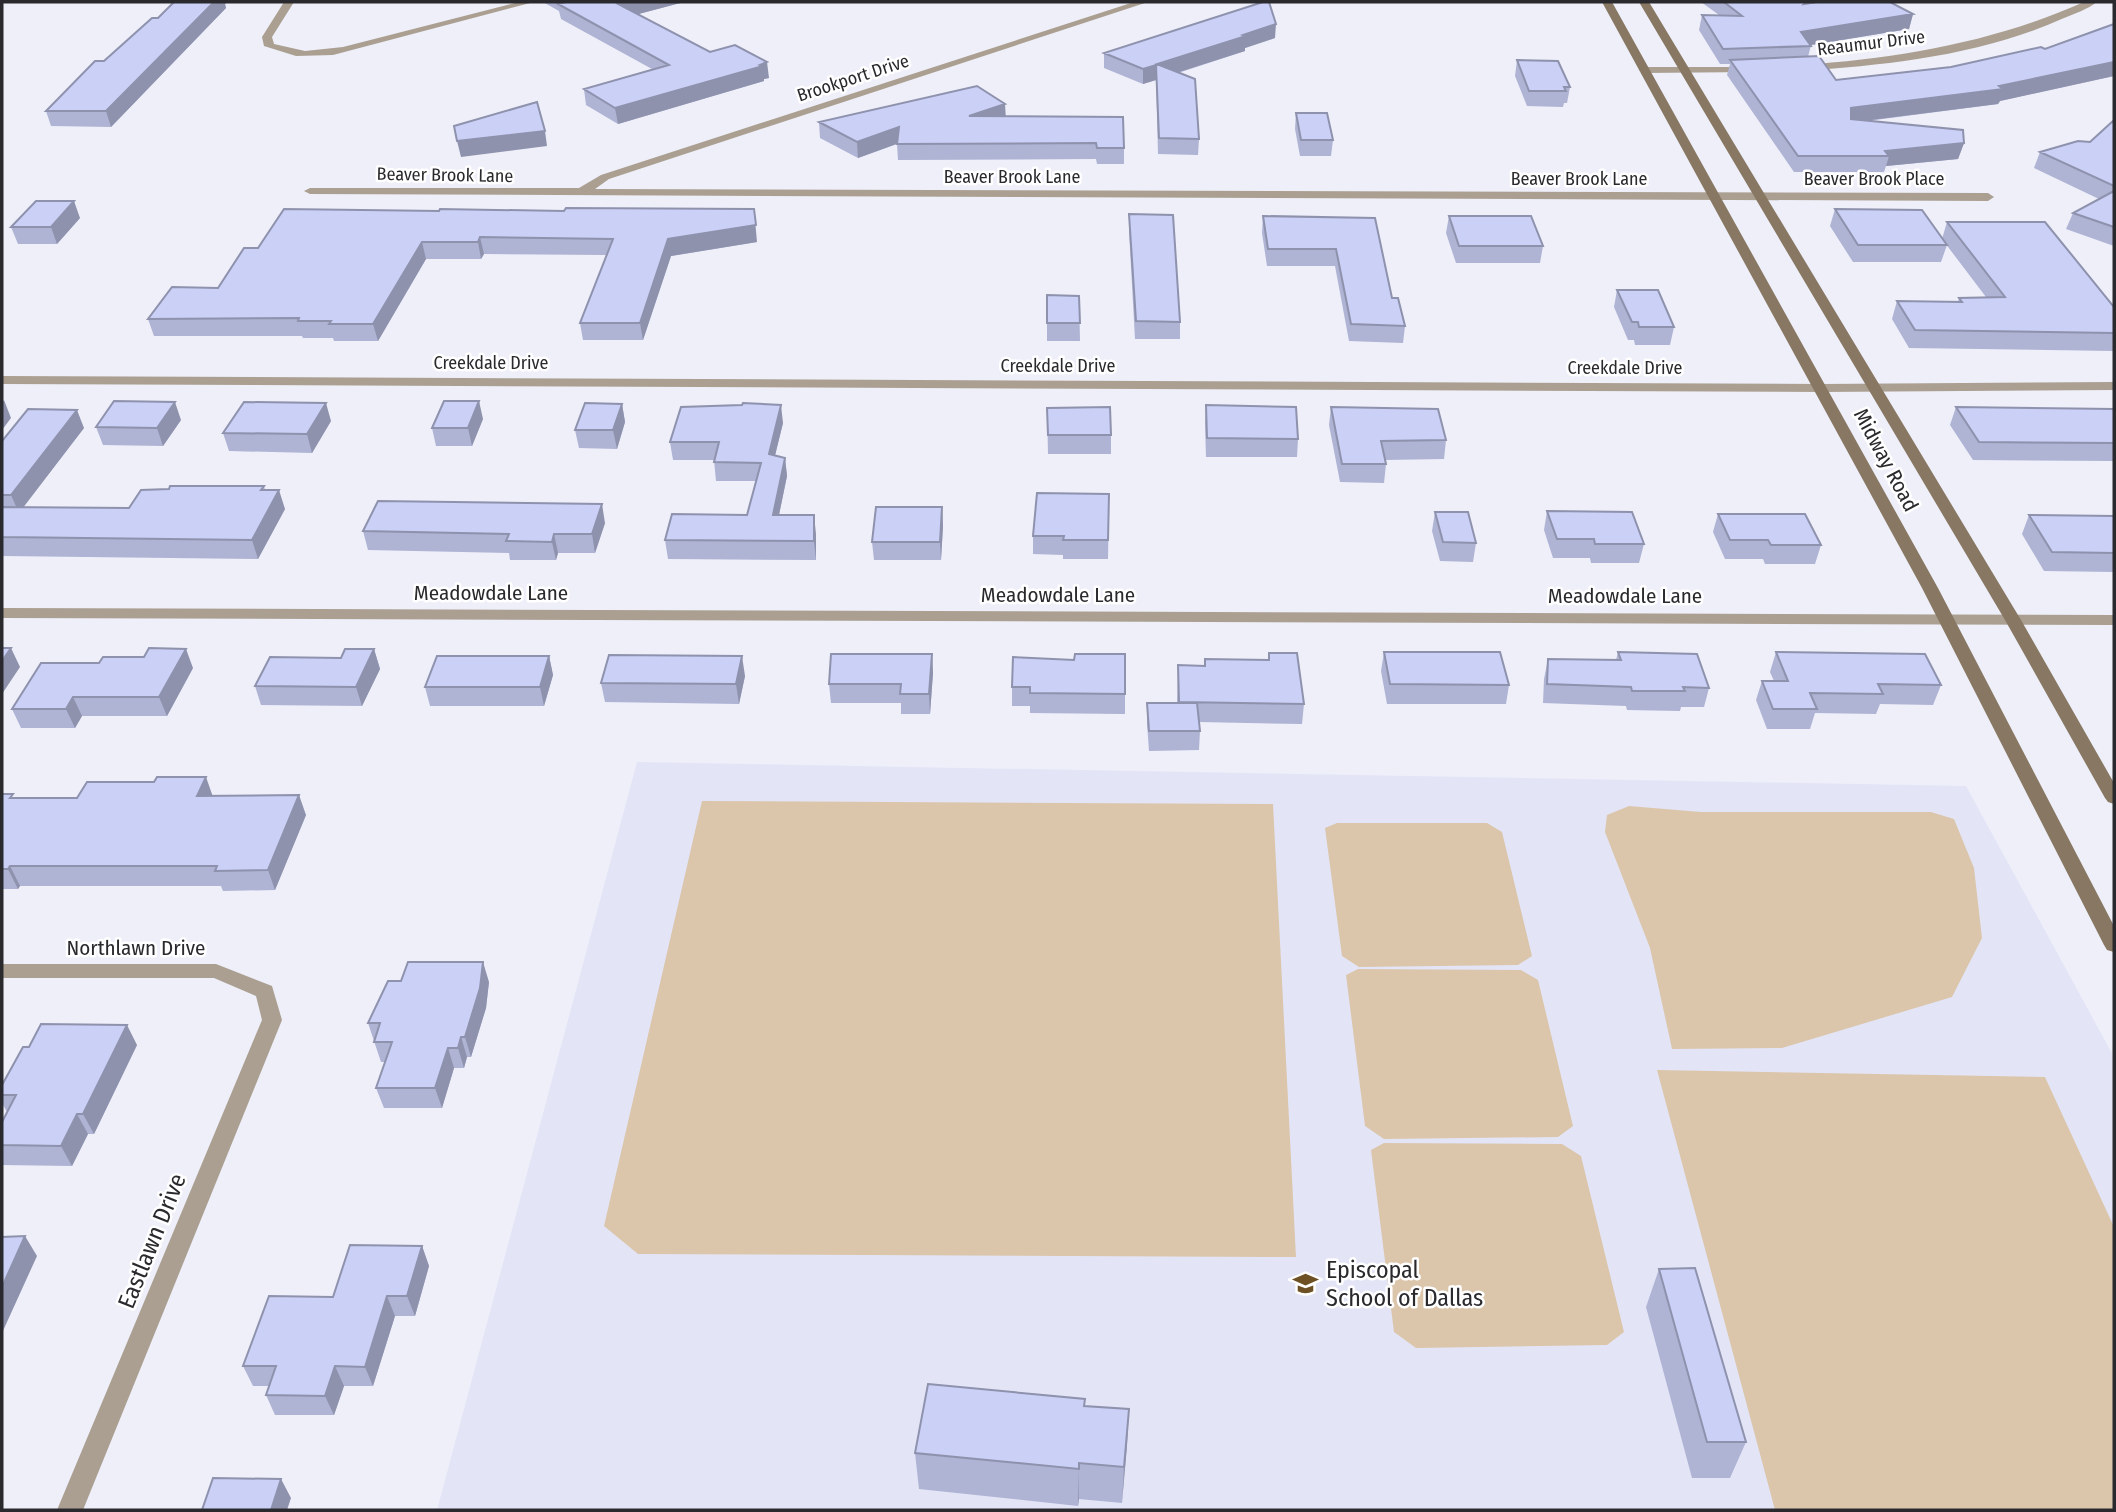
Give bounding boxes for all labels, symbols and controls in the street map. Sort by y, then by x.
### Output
street label: Reaumur Drive [1816,25,1926,61]
street label: Brookport Drive [794,50,912,106]
street label: Beaver Brook Lane [376,163,514,187]
street label: Beaver Brook Lane [944,166,1080,188]
street label: Beaver Brook Lane [1511,168,1647,190]
street label: Beaver Brook Place [1804,168,1944,190]
street label: Creekdale Drive [434,352,549,374]
street label: Creekdale Drive [1001,355,1116,377]
street label: Creekdale Drive [1568,357,1683,379]
street label: Midway Road [1848,404,1924,516]
street label: Meadowdale Lane [414,580,568,606]
street label: Meadowdale Lane [981,582,1135,608]
street label: Meadowdale Lane [1548,583,1702,609]
street label: Northlawn Drive [67,935,205,961]
street label: Eastlawn Drive [112,1169,192,1313]
place label: Episcopal School of Dallas [1326,1256,1483,1312]
school or university icon: Episcopal School of Dallas [1292,1270,1320,1298]

